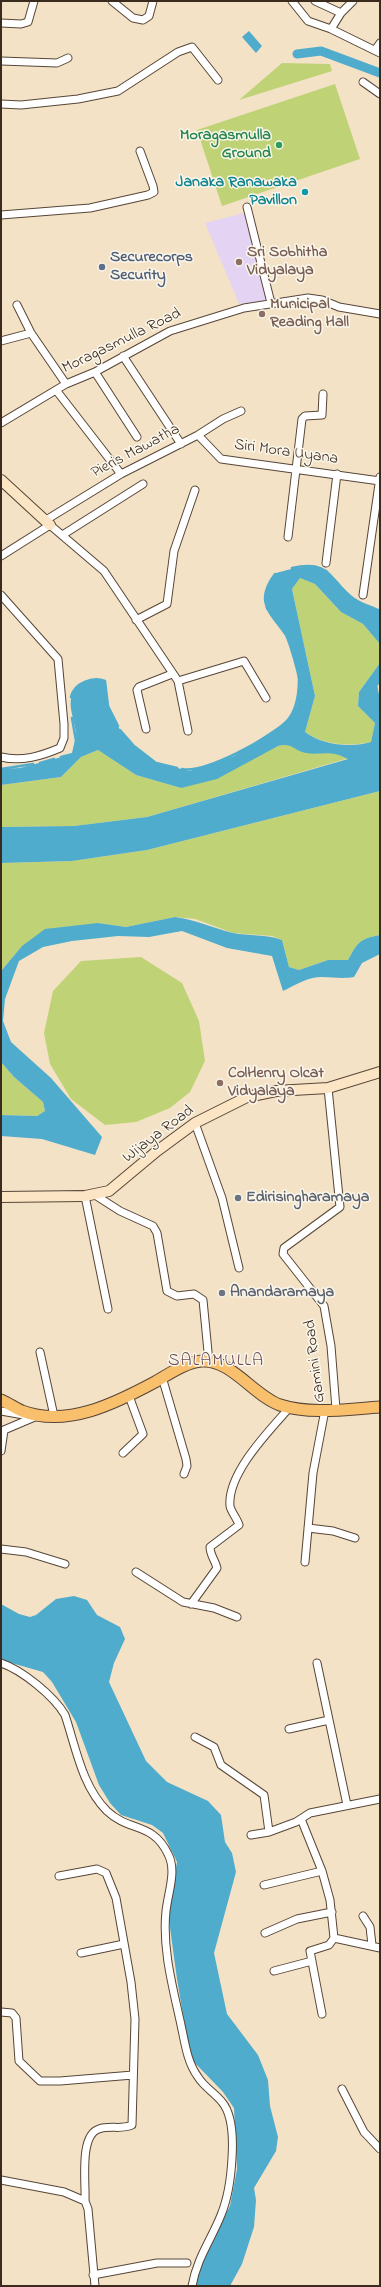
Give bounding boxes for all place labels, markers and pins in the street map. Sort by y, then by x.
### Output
place label: Moragasmulla Ground [180,126,271,164]
marker: Moragasmulla Ground [274,140,284,150]
place label: Janaka Ranawaka Pavillon [176,173,297,211]
marker: Janaka Ranawaka Pavillon [300,187,310,197]
place label: Sri Sobhitha Vidyalaya [247,243,327,281]
place label: Securecorps Security [110,248,193,286]
marker: Sri Sobhitha Vidyalaya [234,257,244,267]
marker: Securecorps Security [97,262,107,272]
place label: Municipal Reading Hall [270,295,349,333]
marker: Municipal Reading Hall [257,309,267,319]
place label: ColHenry Olcat Vidyalaya [228,1064,324,1102]
marker: ColHenry Olcat Vidyalaya [215,1078,225,1088]
place label: Edirisingharamaya [246,1188,369,1208]
marker: Edirisingharamaya [233,1193,243,1203]
place label: Anandaramaya [230,1283,334,1303]
marker: Anandaramaya [217,1288,227,1298]

